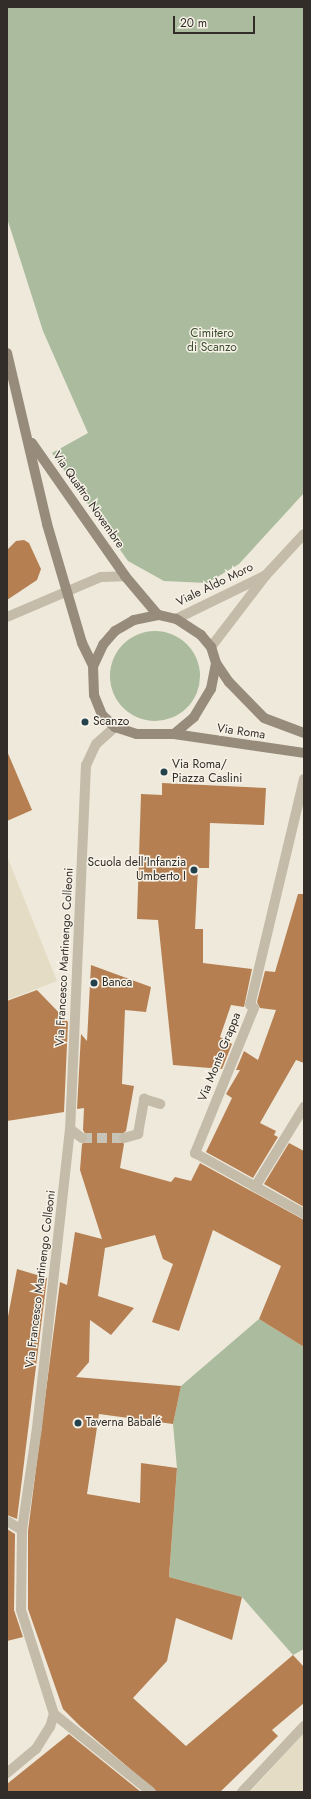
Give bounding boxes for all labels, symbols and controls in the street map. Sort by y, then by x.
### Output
scale bar [175,8,257,34]
text: 20 m [180,14,207,32]
park label: Cimitero di Scanzo [187,327,237,355]
street label: Via Quattro Novembre [49,449,127,551]
street label: Viale Aldo Moro [174,560,256,610]
place label: Scanzo [93,715,129,729]
marker: Scanzo [80,717,90,727]
street label: Via Roma [216,721,266,743]
place label: Via Roma/ Piazza Caslini [172,758,242,786]
marker: Via Roma/ Piazza Caslini [159,767,169,777]
place label: Scuola dell'Infanzia Umberto I [88,856,186,884]
marker: Scuola dell'Infanzia Umberto I [189,865,199,875]
street label: Via Francesco Martinengo Colleoni [53,867,77,1047]
place label: Banca [102,976,132,990]
marker: Banca [89,978,99,988]
street label: Via Monte Grappa [196,1011,244,1103]
street label: Via Francesco Martinengo Colleoni [23,1189,59,1369]
place label: Taverna Babalé [86,1416,161,1430]
marker: Taverna Babalé [73,1418,83,1428]

